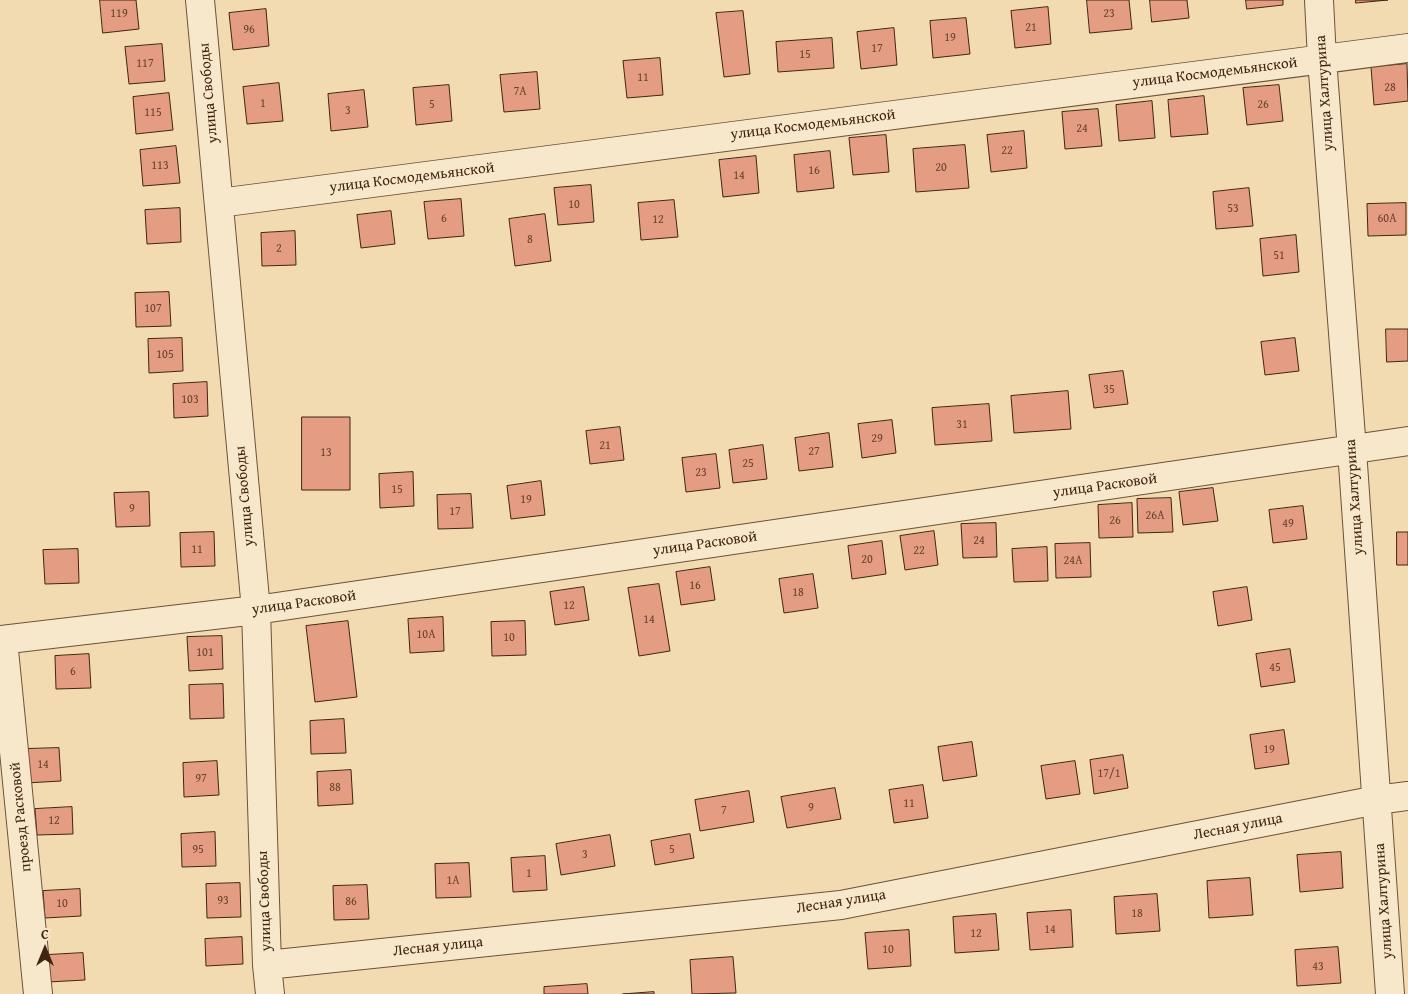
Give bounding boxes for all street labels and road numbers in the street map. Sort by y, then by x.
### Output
street label: улица Халтурина [1312,34,1338,152]
street label: улица Свободы [196,42,222,144]
street label: улица Космодемьянской [1132,54,1298,92]
street label: улица Космодемьянской [730,106,896,144]
street label: улица Космодемьянской [329,159,495,197]
street label: улица Халтурина [1342,438,1368,556]
street label: улица Свободы [232,445,258,547]
street label: улица Расковой [1052,470,1158,502]
street label: улица Расковой [652,528,758,560]
street label: улица Расковой [251,587,357,619]
street label: проезд Расковой [6,761,36,873]
street label: Лесная улица [1192,810,1284,844]
street label: улица Халтурина [1371,842,1397,960]
street label: улица Свободы [254,850,276,952]
street label: Лесная улица [795,886,887,918]
street label: Лесная улица [392,933,484,961]

